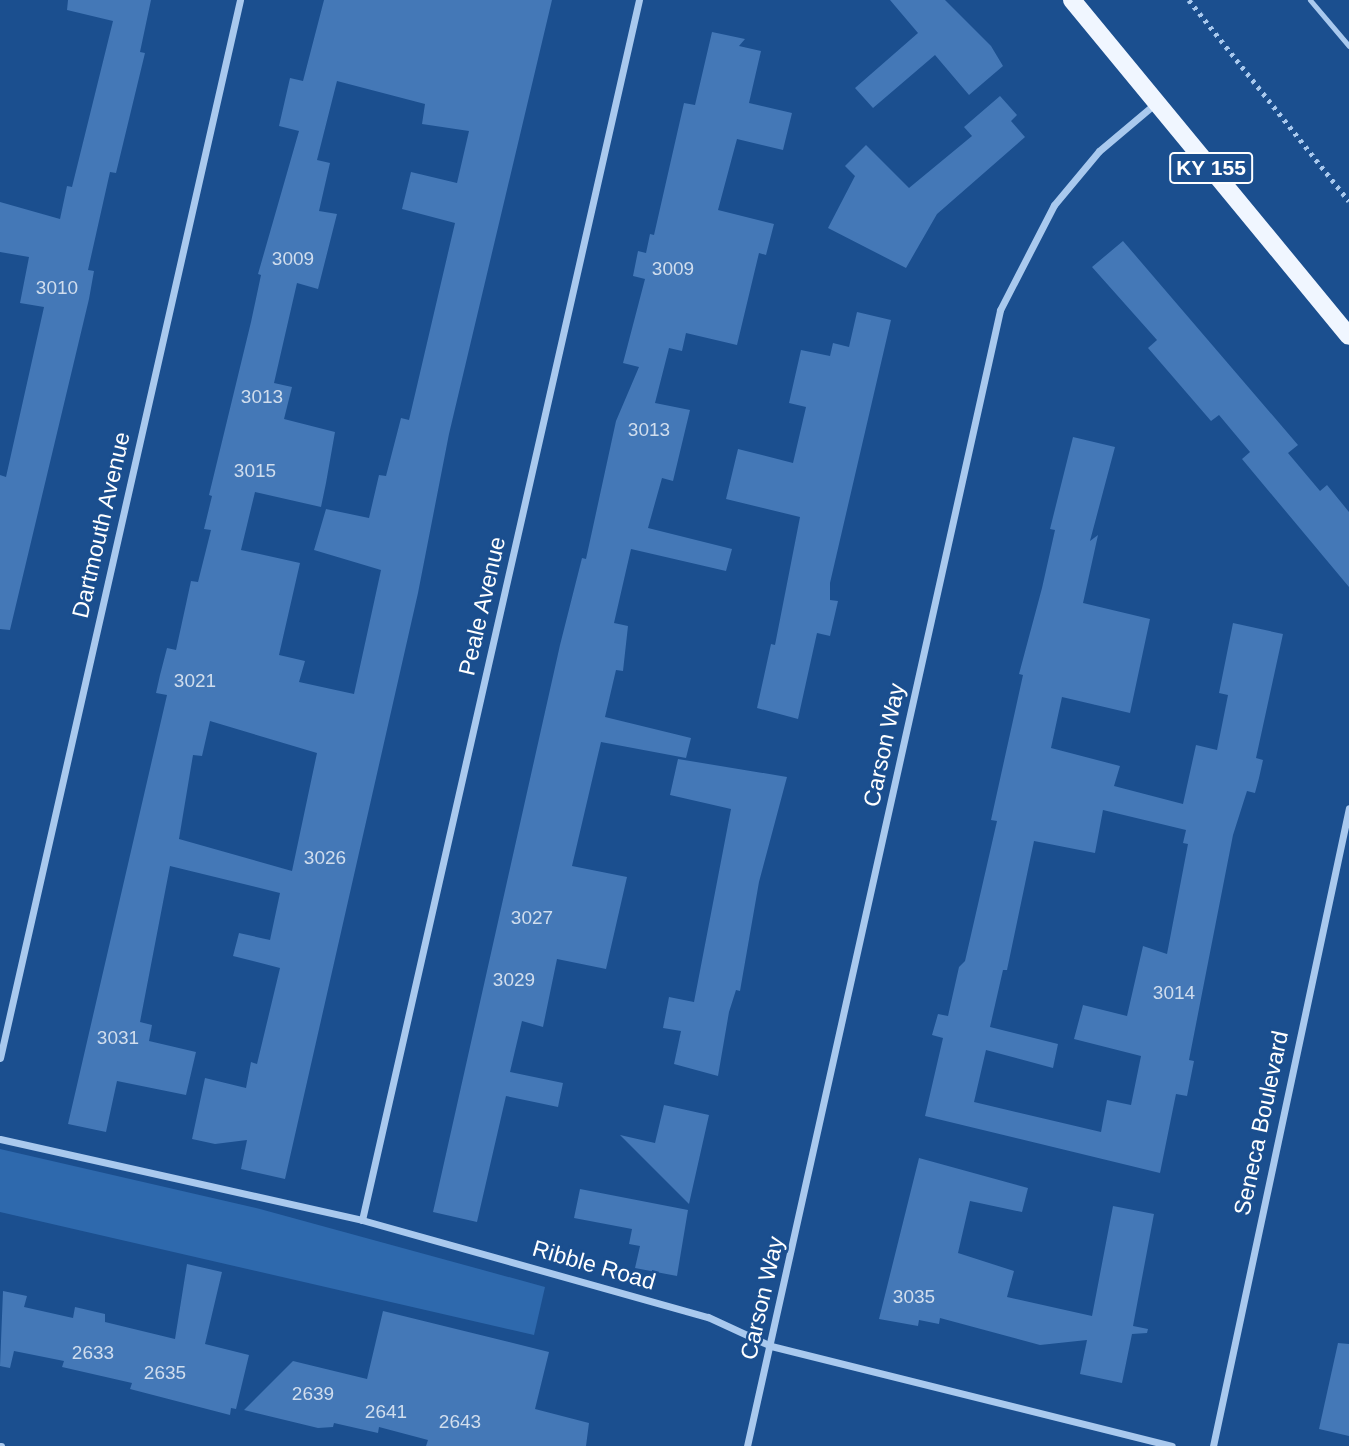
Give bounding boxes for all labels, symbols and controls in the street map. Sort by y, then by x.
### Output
road number: KY 155 [1167,150,1255,186]
house number: 3009 [272,248,314,270]
house number: 3009 [652,258,694,280]
house number: 3010 [36,277,78,299]
house number: 3013 [241,386,283,408]
house number: 3013 [628,419,670,441]
street label: Dartmouth Avenue [66,429,136,621]
house number: 3015 [234,460,276,482]
street label: Peale Avenue [452,533,512,679]
house number: 3021 [174,670,216,692]
street label: Carson Way [857,681,911,809]
house number: 3026 [304,847,346,869]
house number: 3027 [511,907,553,929]
house number: 3029 [493,969,535,991]
house number: 3014 [1153,982,1195,1004]
house number: 3031 [97,1027,139,1049]
street label: Seneca Boulevard [1228,1028,1294,1218]
street label: Ribble Road [529,1234,659,1296]
street label: Carson Way [734,1234,790,1362]
house number: 3035 [893,1286,935,1308]
house number: 2633 [72,1342,114,1364]
house number: 2635 [144,1362,186,1384]
house number: 2639 [292,1383,334,1405]
house number: 2641 [365,1401,407,1423]
house number: 2643 [439,1411,481,1433]

